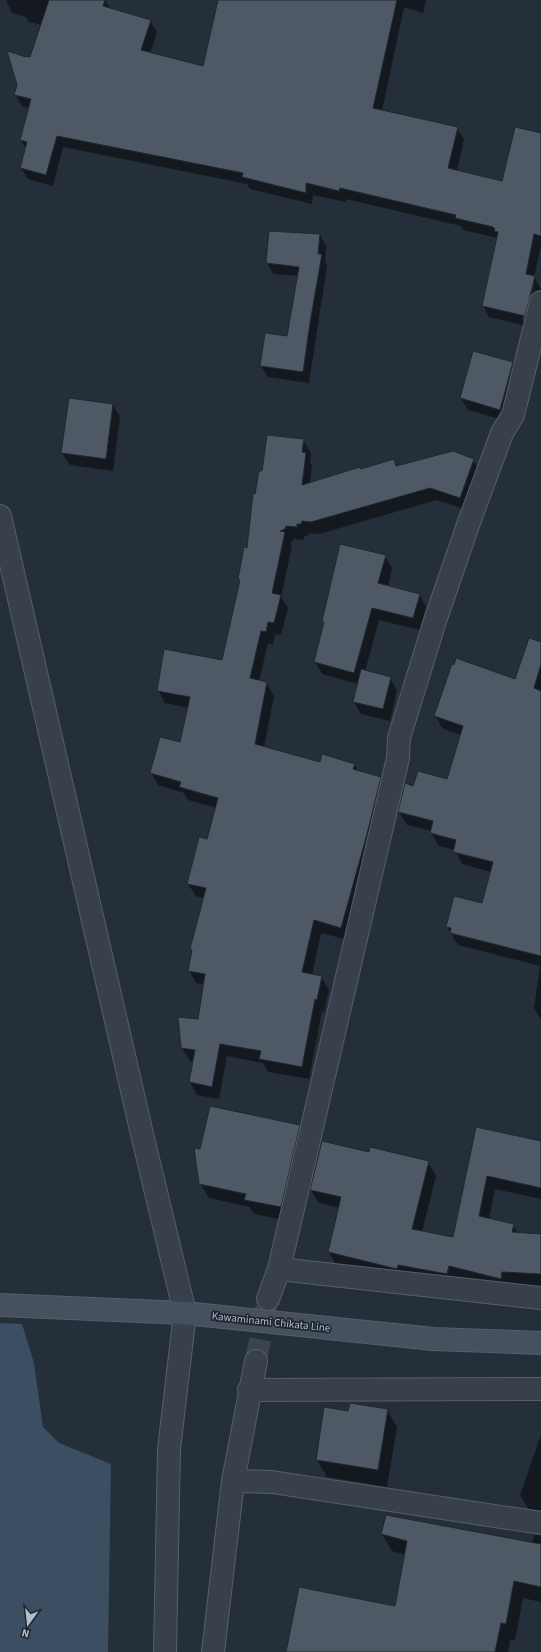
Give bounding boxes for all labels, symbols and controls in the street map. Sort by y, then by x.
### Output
street label: Kawaminami Chikata Line [211,1308,332,1336]
north arrow [8,1604,48,1644]
text: N [20,1625,31,1641]

